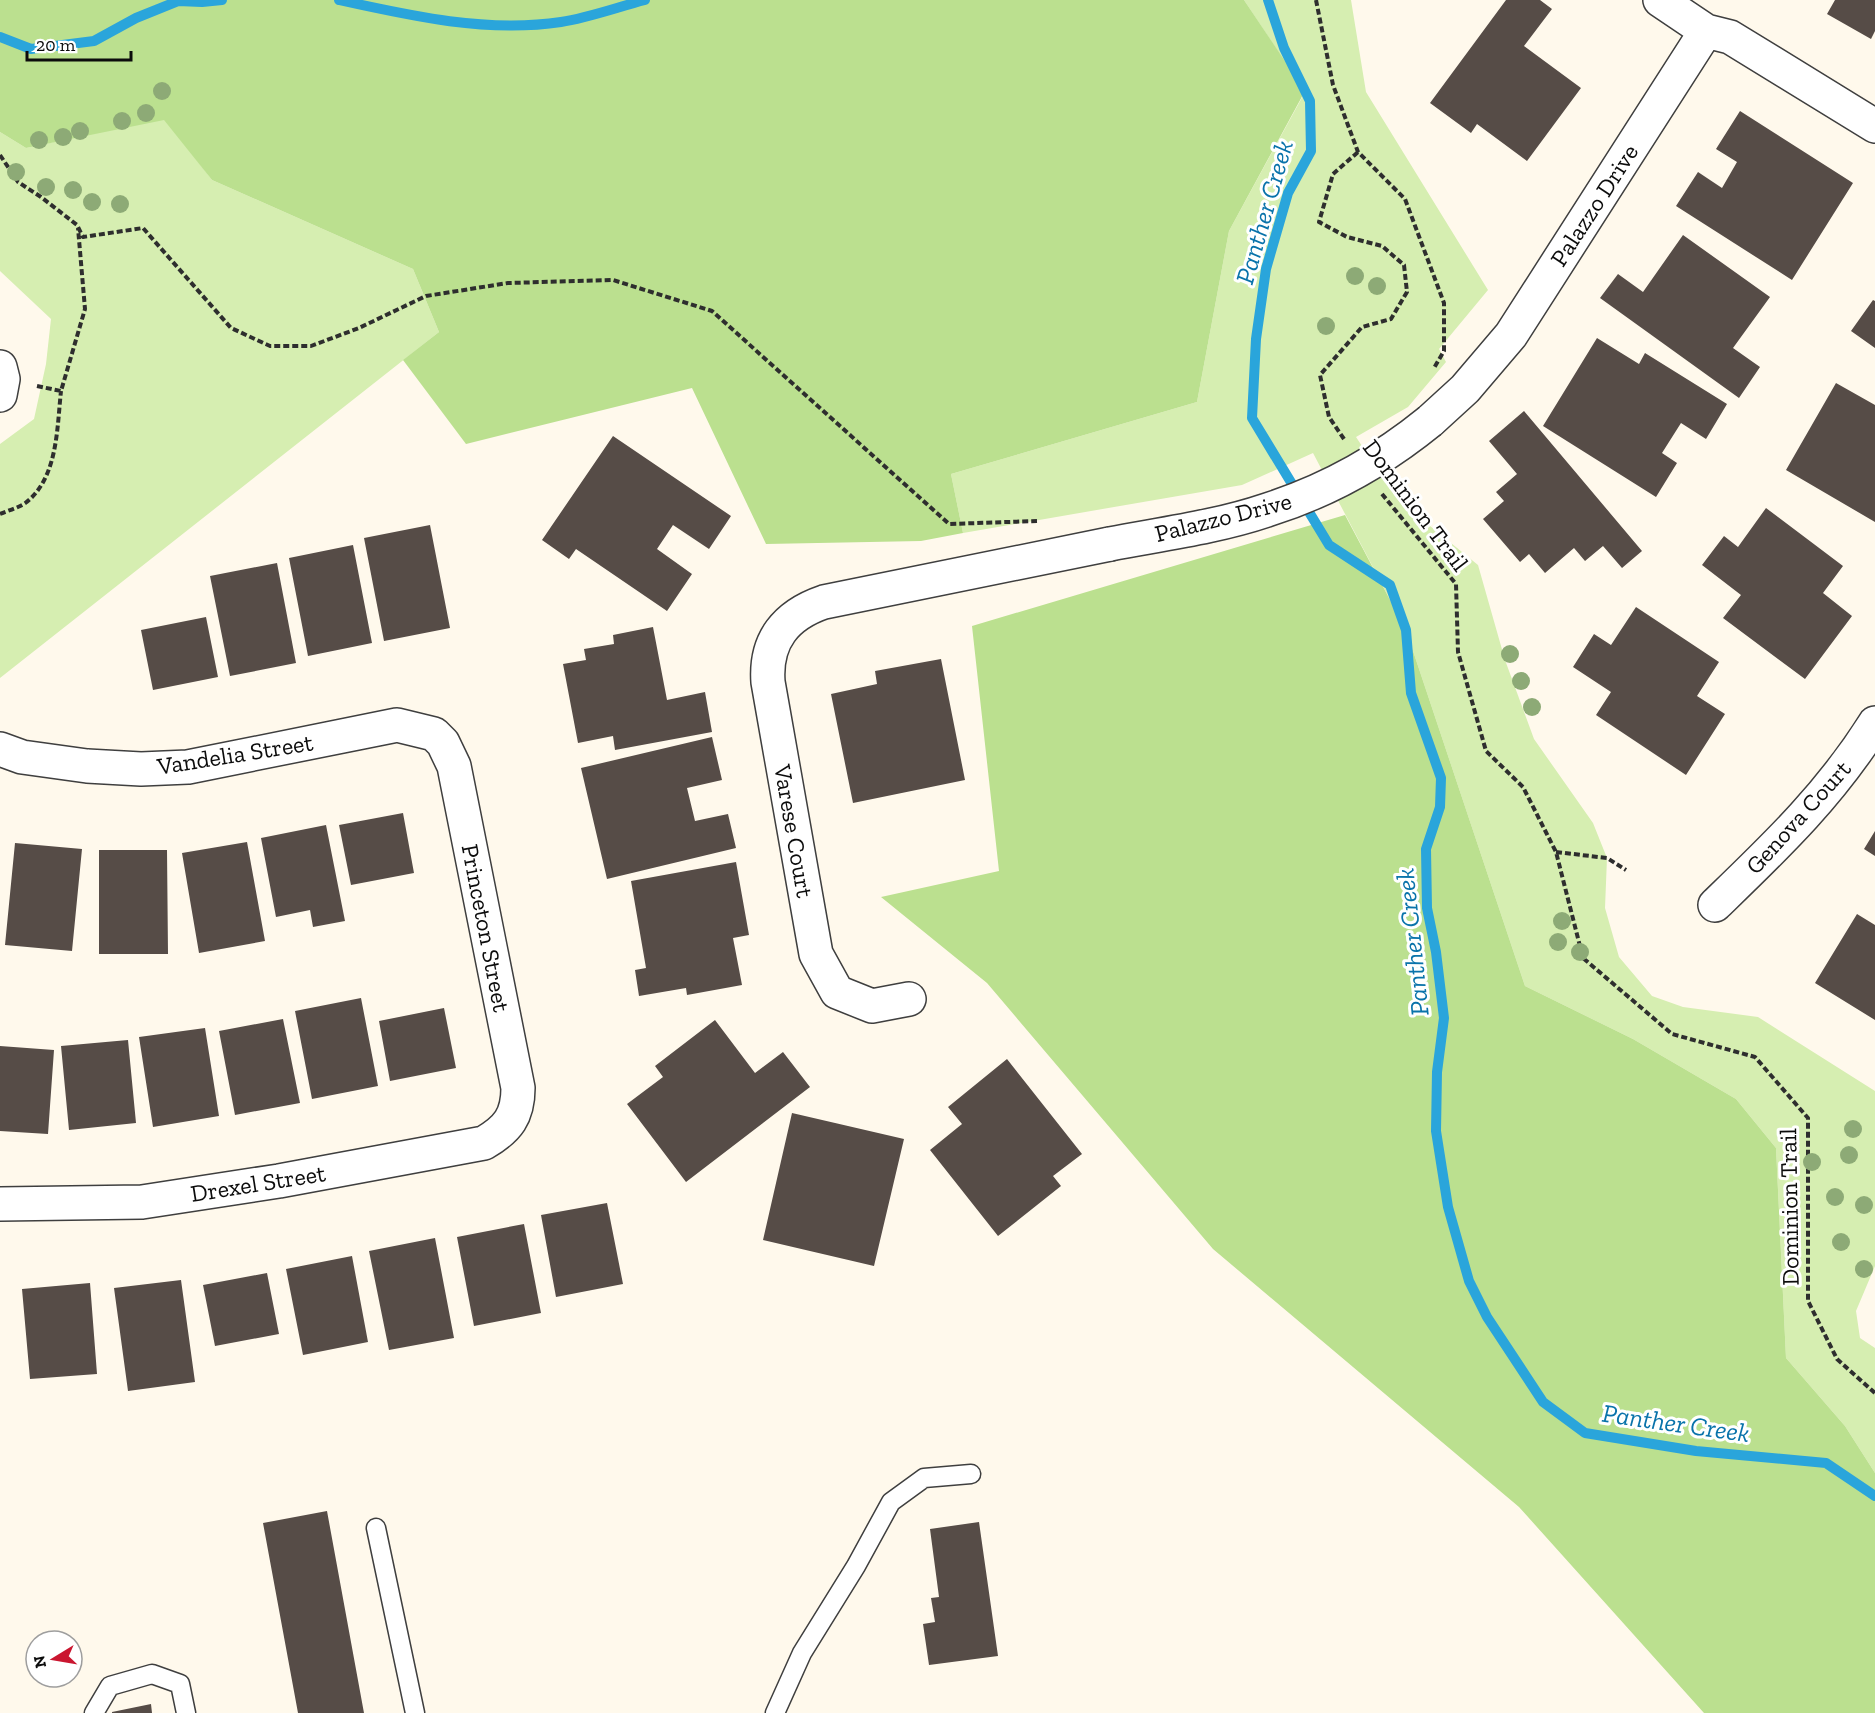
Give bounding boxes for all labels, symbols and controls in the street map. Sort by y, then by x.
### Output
scale bar [27,24,130,62]
text: 20 m [36,34,76,56]
water label: Panther Creek [1228,136,1300,288]
street label: Palazzo Drive [1544,139,1644,271]
street label: Dominion Trail [1357,433,1475,577]
street label: Palazzo Drive [1152,486,1294,548]
street label: Vandelia Street [154,727,315,781]
street label: Genova Court [1739,754,1857,880]
street label: Varese Court [768,761,820,900]
street label: Princeton Street [456,842,517,1014]
water label: Panther Creek [1388,867,1436,1017]
street label: Dominion Trail [1773,1128,1805,1286]
street label: Drexel Street [188,1158,328,1208]
water label: Panther Creek [1600,1397,1752,1449]
north arrow [24,1629,84,1689]
text: N [29,1654,50,1670]

